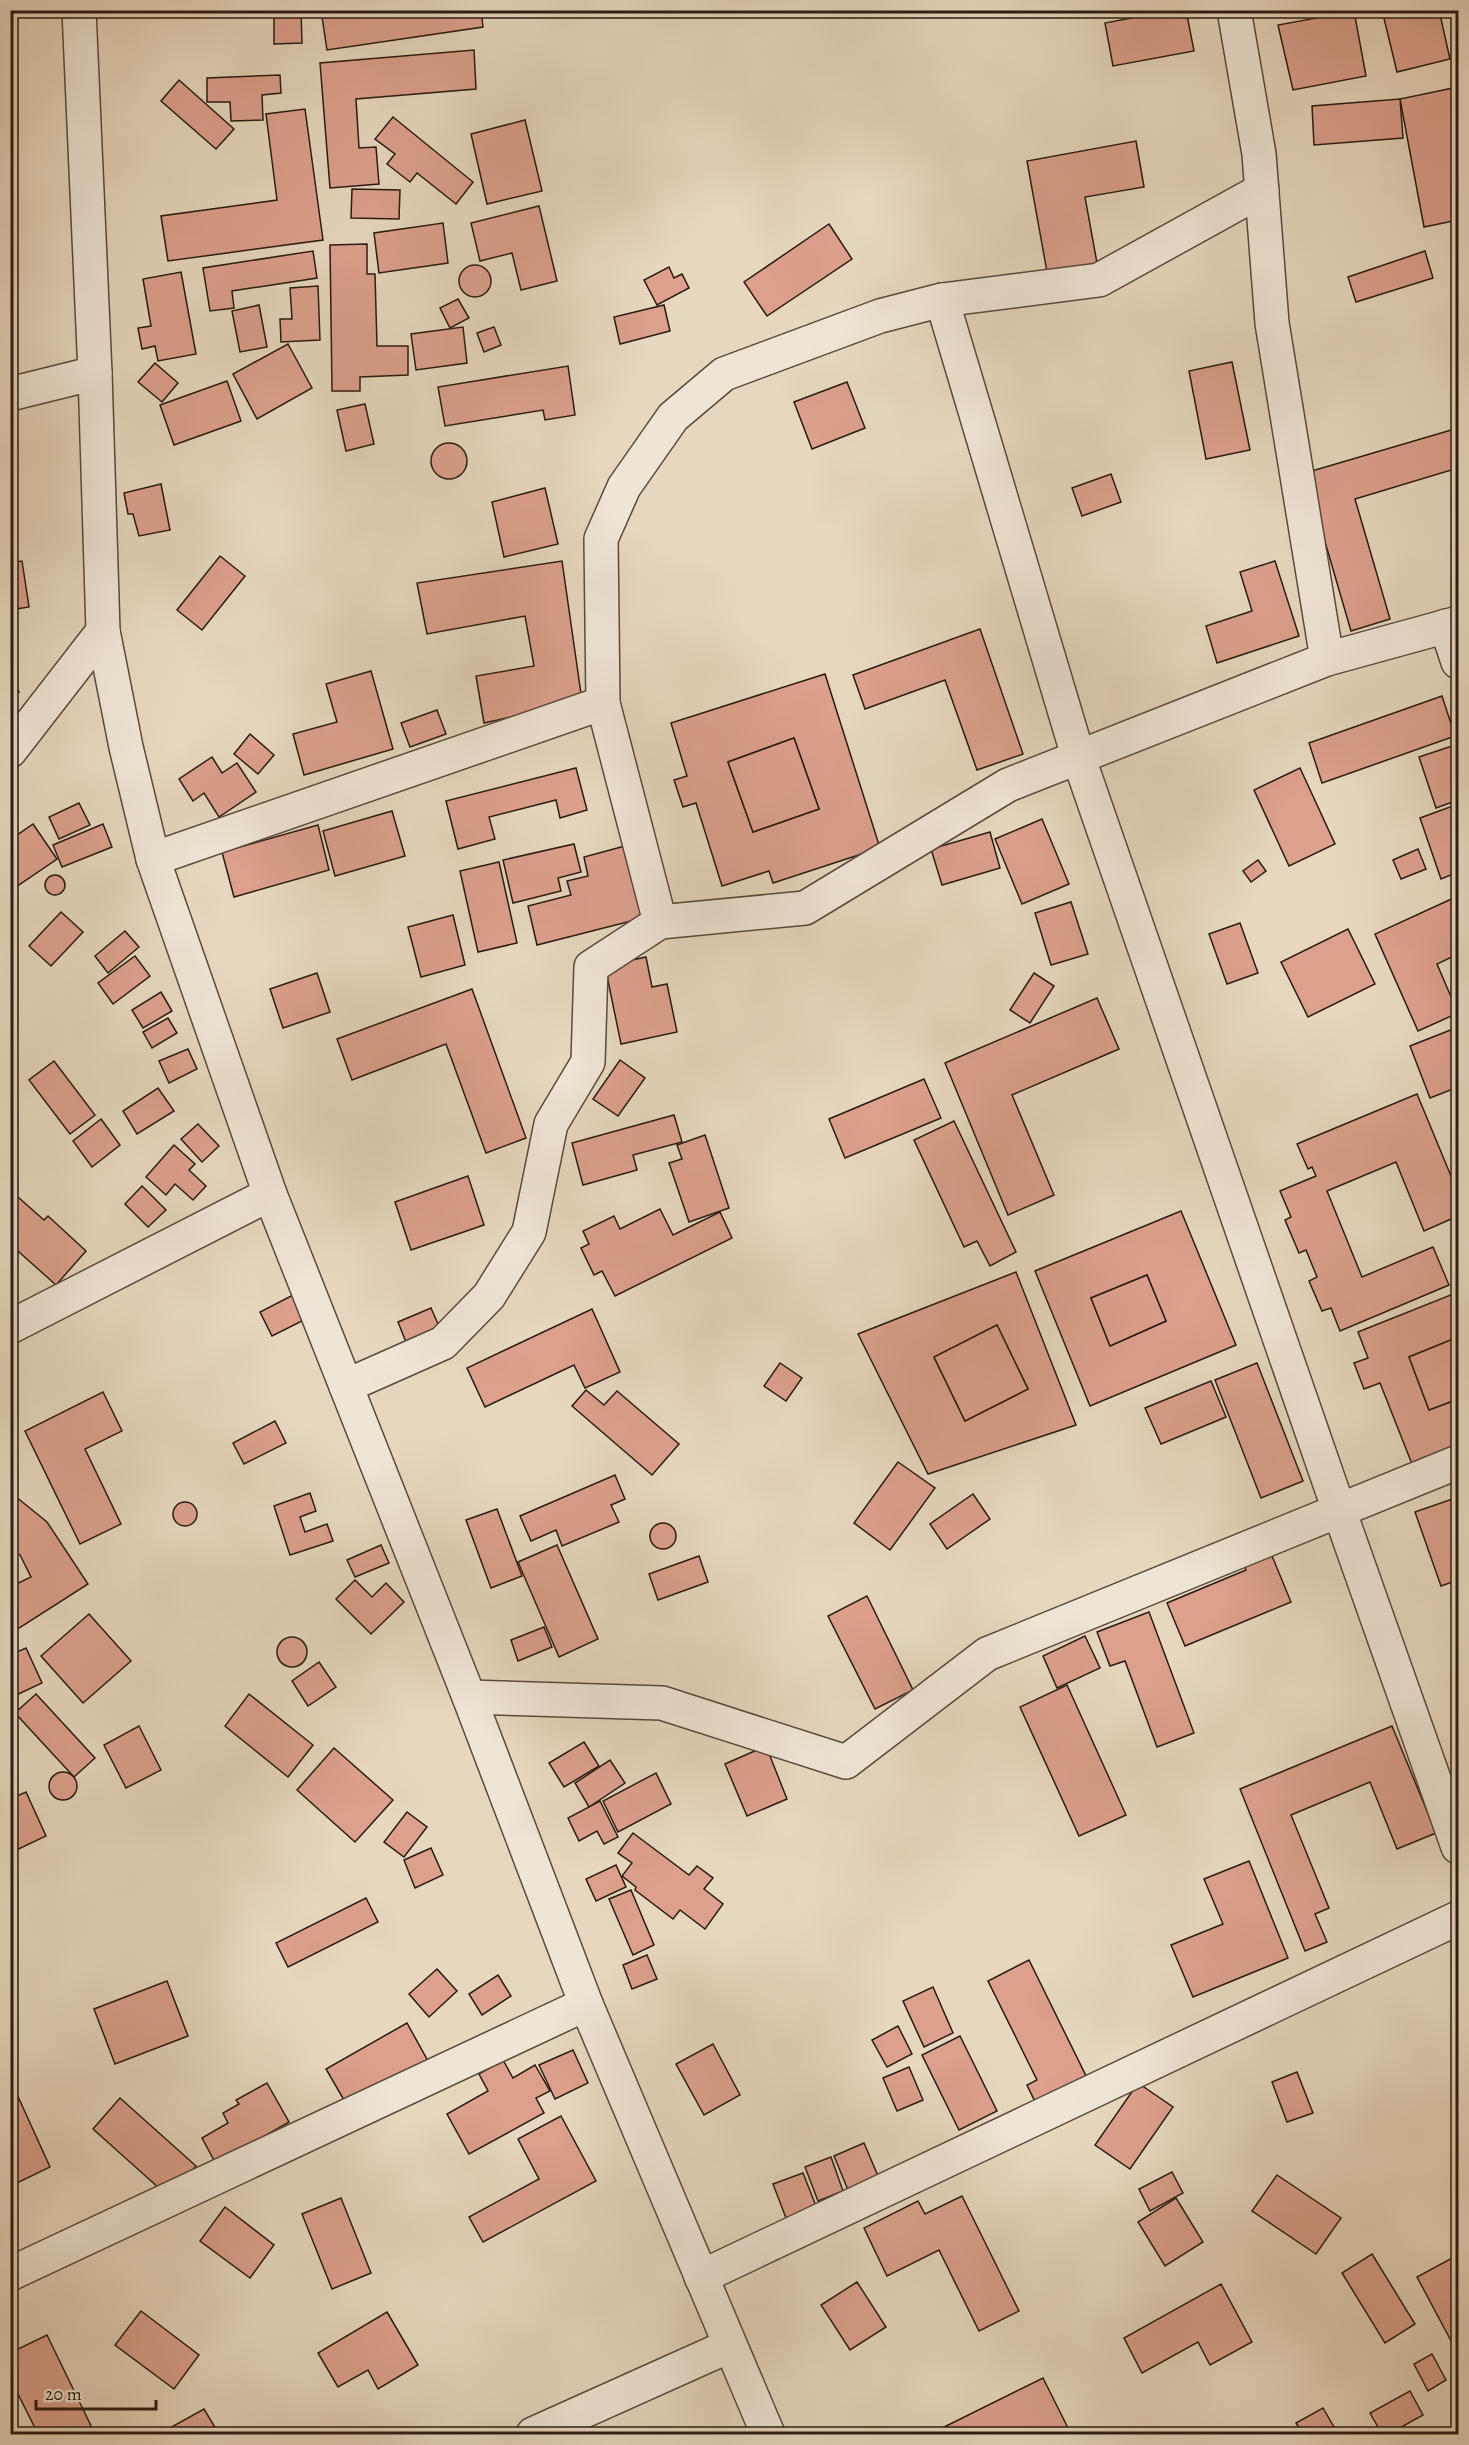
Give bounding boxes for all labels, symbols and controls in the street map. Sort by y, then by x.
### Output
scale bar [36,2373,156,2411]
text: 20 m [45,2382,82,2406]

